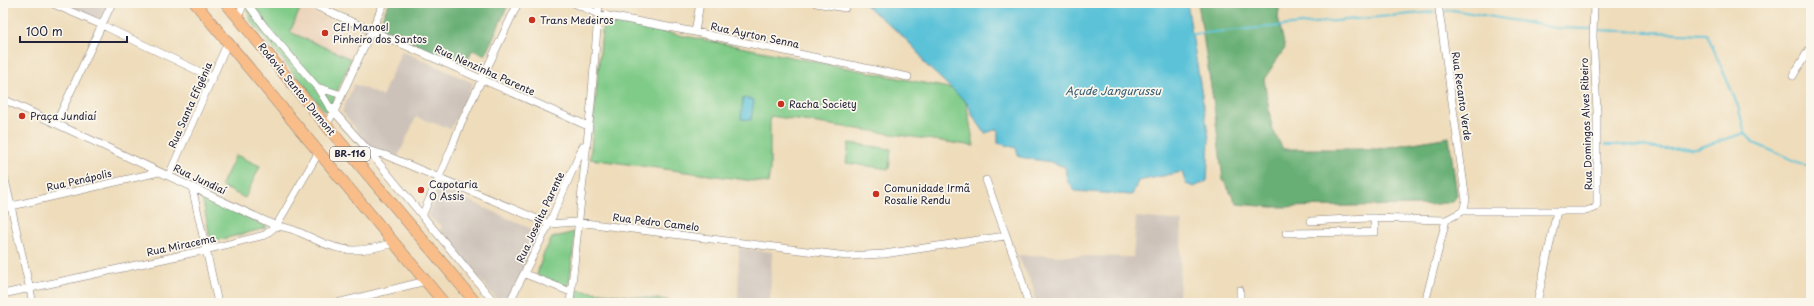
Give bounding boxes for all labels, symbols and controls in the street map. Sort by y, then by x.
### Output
place label: Trans Medeiros [540,12,614,27]
marker: Trans Medeiros [527,15,537,25]
scale bar [20,18,127,44]
street label: Rua Ayrton Senna [709,18,802,52]
place label: CEI Manoel Pinheiro dos Santos [333,19,427,46]
text: 100 m [26,22,63,40]
marker: CEI Manoel Pinheiro dos Santos [320,28,330,38]
street label: Rodovia Santos Dumont [255,39,340,138]
street label: Rua Nenzinha Parente [433,41,538,99]
street label: Rua Recanto Verde [1449,50,1476,141]
street label: Rua Domingos Alves Ribeiro [1576,57,1595,190]
street label: Rua Santa Efigênia [164,59,216,150]
water label: Açude Jangurussu [1065,82,1162,99]
place label: Racha Society [789,96,857,111]
marker: Racha Society [776,99,786,109]
place label: Praça Jundiaí [30,108,97,123]
marker: Praça Jundiaí [17,111,27,121]
road number: BR-116 [330,147,370,161]
street label: Rua Jundiaí [171,160,230,198]
street label: Rua Penápolis [45,165,113,194]
street label: Rua Joselita Parente [512,168,567,265]
place label: Capotaria O Assis [429,176,478,203]
place label: Comunidade Irmã Rosalie Rendu [884,180,971,207]
marker: Capotaria O Assis [416,185,426,195]
marker: Comunidade Irmã Rosalie Rendu [871,189,881,199]
street label: Rua Pedro Camelo [612,209,701,234]
street label: Rua Miracema [145,230,218,259]

